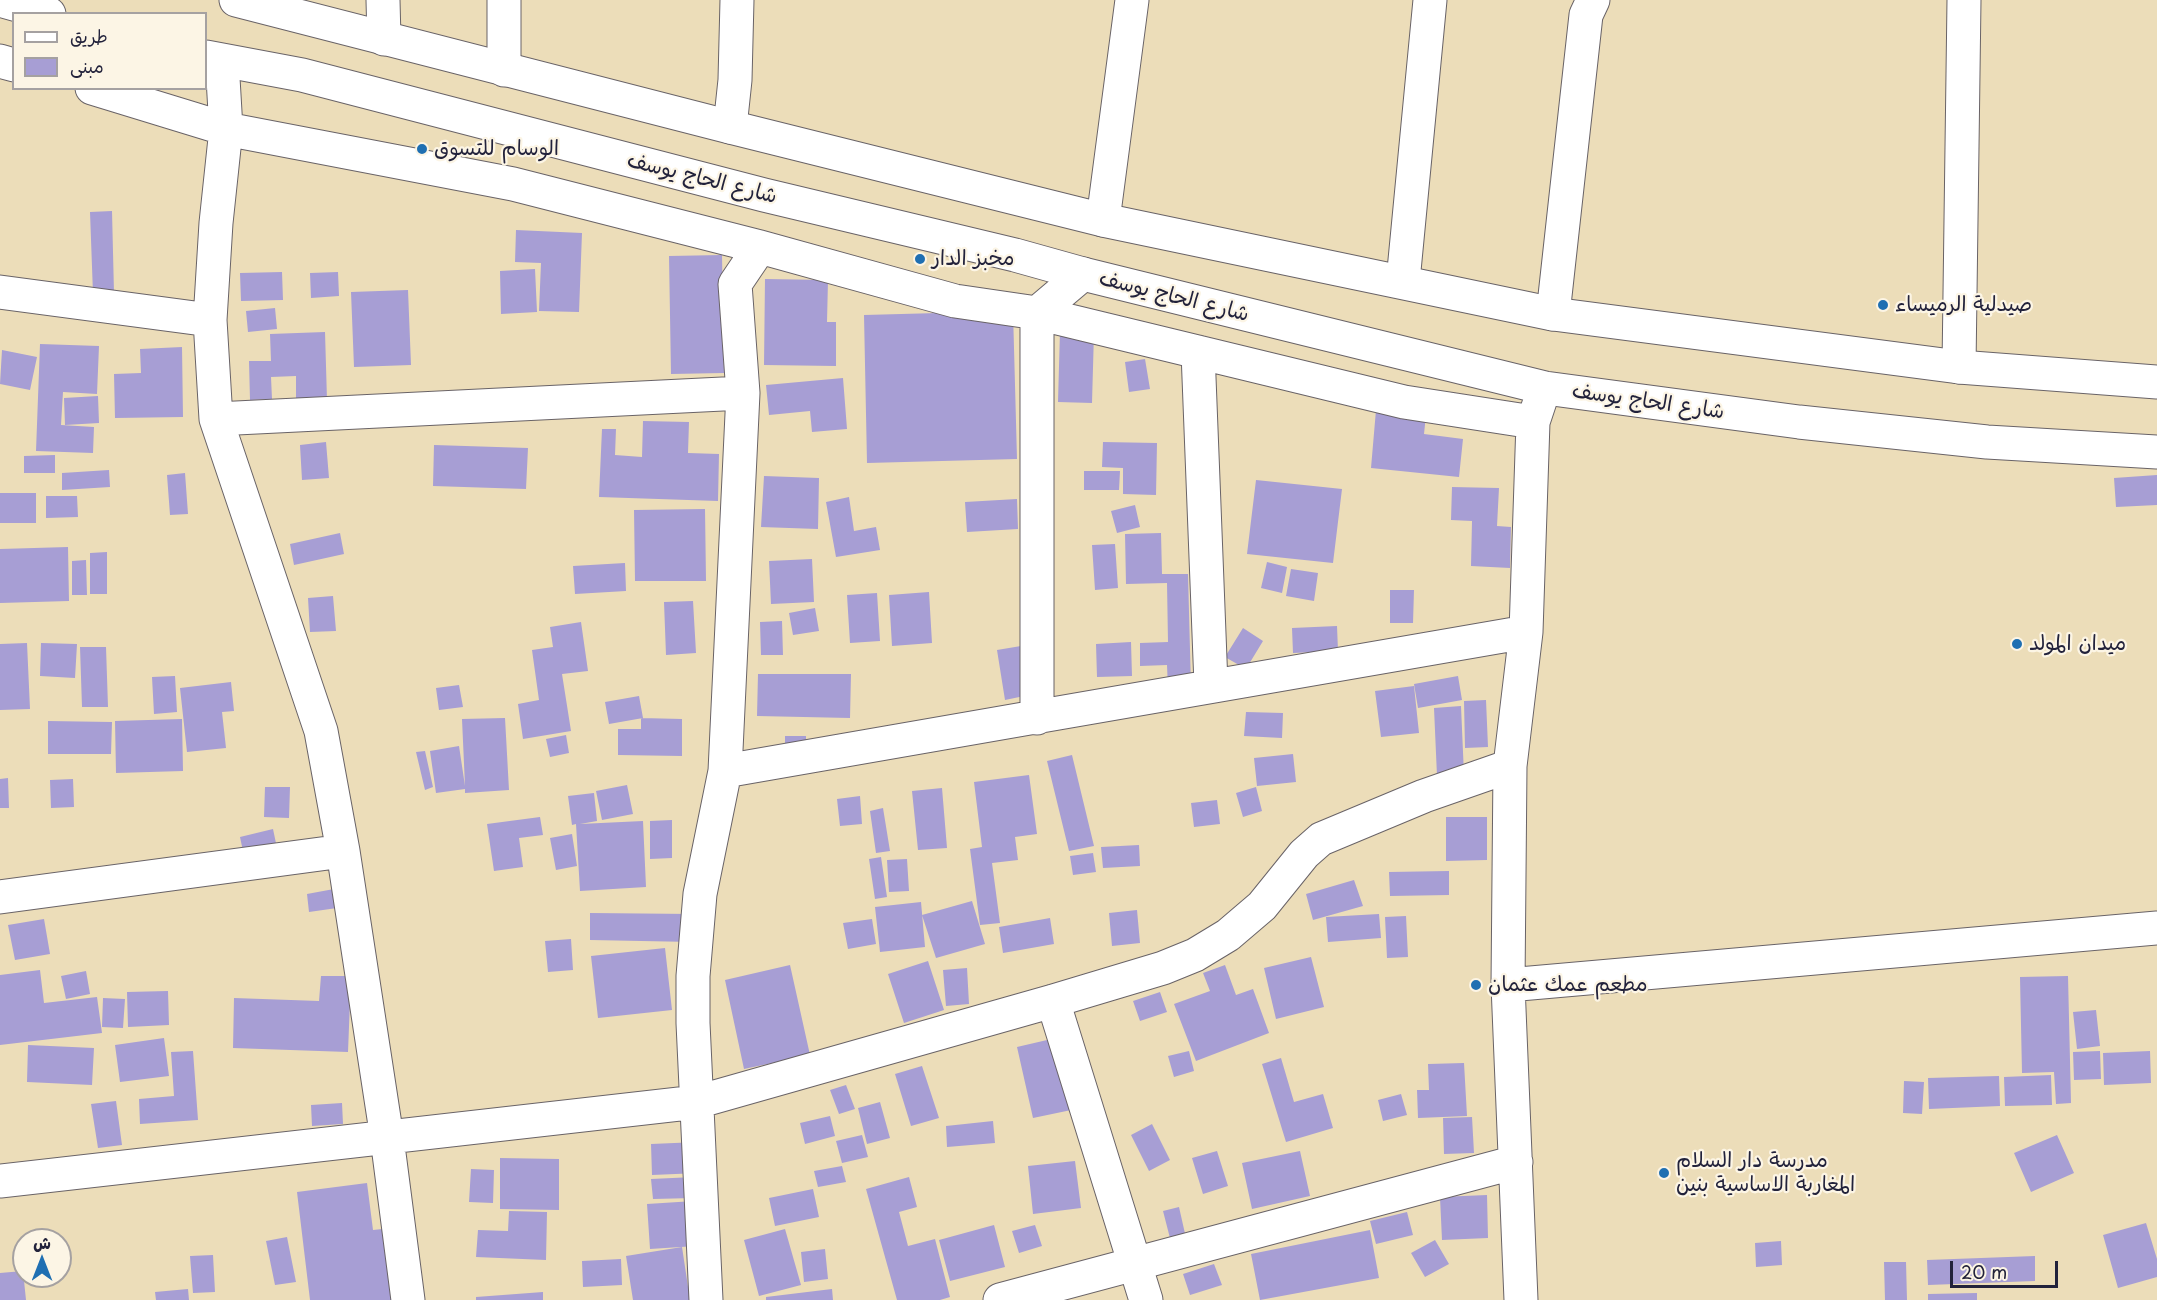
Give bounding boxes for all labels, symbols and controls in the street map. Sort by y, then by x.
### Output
legend [12,12,207,90]
text: طريق [70,22,108,49]
text: مبنى [70,52,104,79]
place label: الوسام للتسوق [434,136,559,162]
marker: الوسام للتسوق [415,142,429,156]
street label: شارع الحاج يوسف [624,148,780,210]
place label: مخبز الدار [932,246,1015,272]
marker: مخبز الدار [913,252,927,266]
street label: شارع الحاج يوسف [1096,266,1252,328]
place label: صيدلية الرميساء [1895,292,2032,318]
marker: صيدلية الرميساء [1876,298,1890,312]
street label: شارع الحاج يوسف [1570,379,1726,425]
place label: ميدان المولد [2029,631,2126,657]
marker: ميدان المولد [2010,637,2024,651]
place label: مطعم عمك عثمان [1488,972,1648,998]
marker: مطعم عمك عثمان [1469,978,1483,992]
place label: مدرسة دار السلام المغاربة الاساسية بنين [1676,1148,1855,1198]
marker: مدرسة دار السلام المغاربة الاساسية بنين [1657,1166,1671,1180]
north arrow [12,1228,72,1288]
text: ش [33,1230,51,1254]
scale bar [1953,1249,2061,1287]
text: 20 m [1961,1258,2007,1285]

